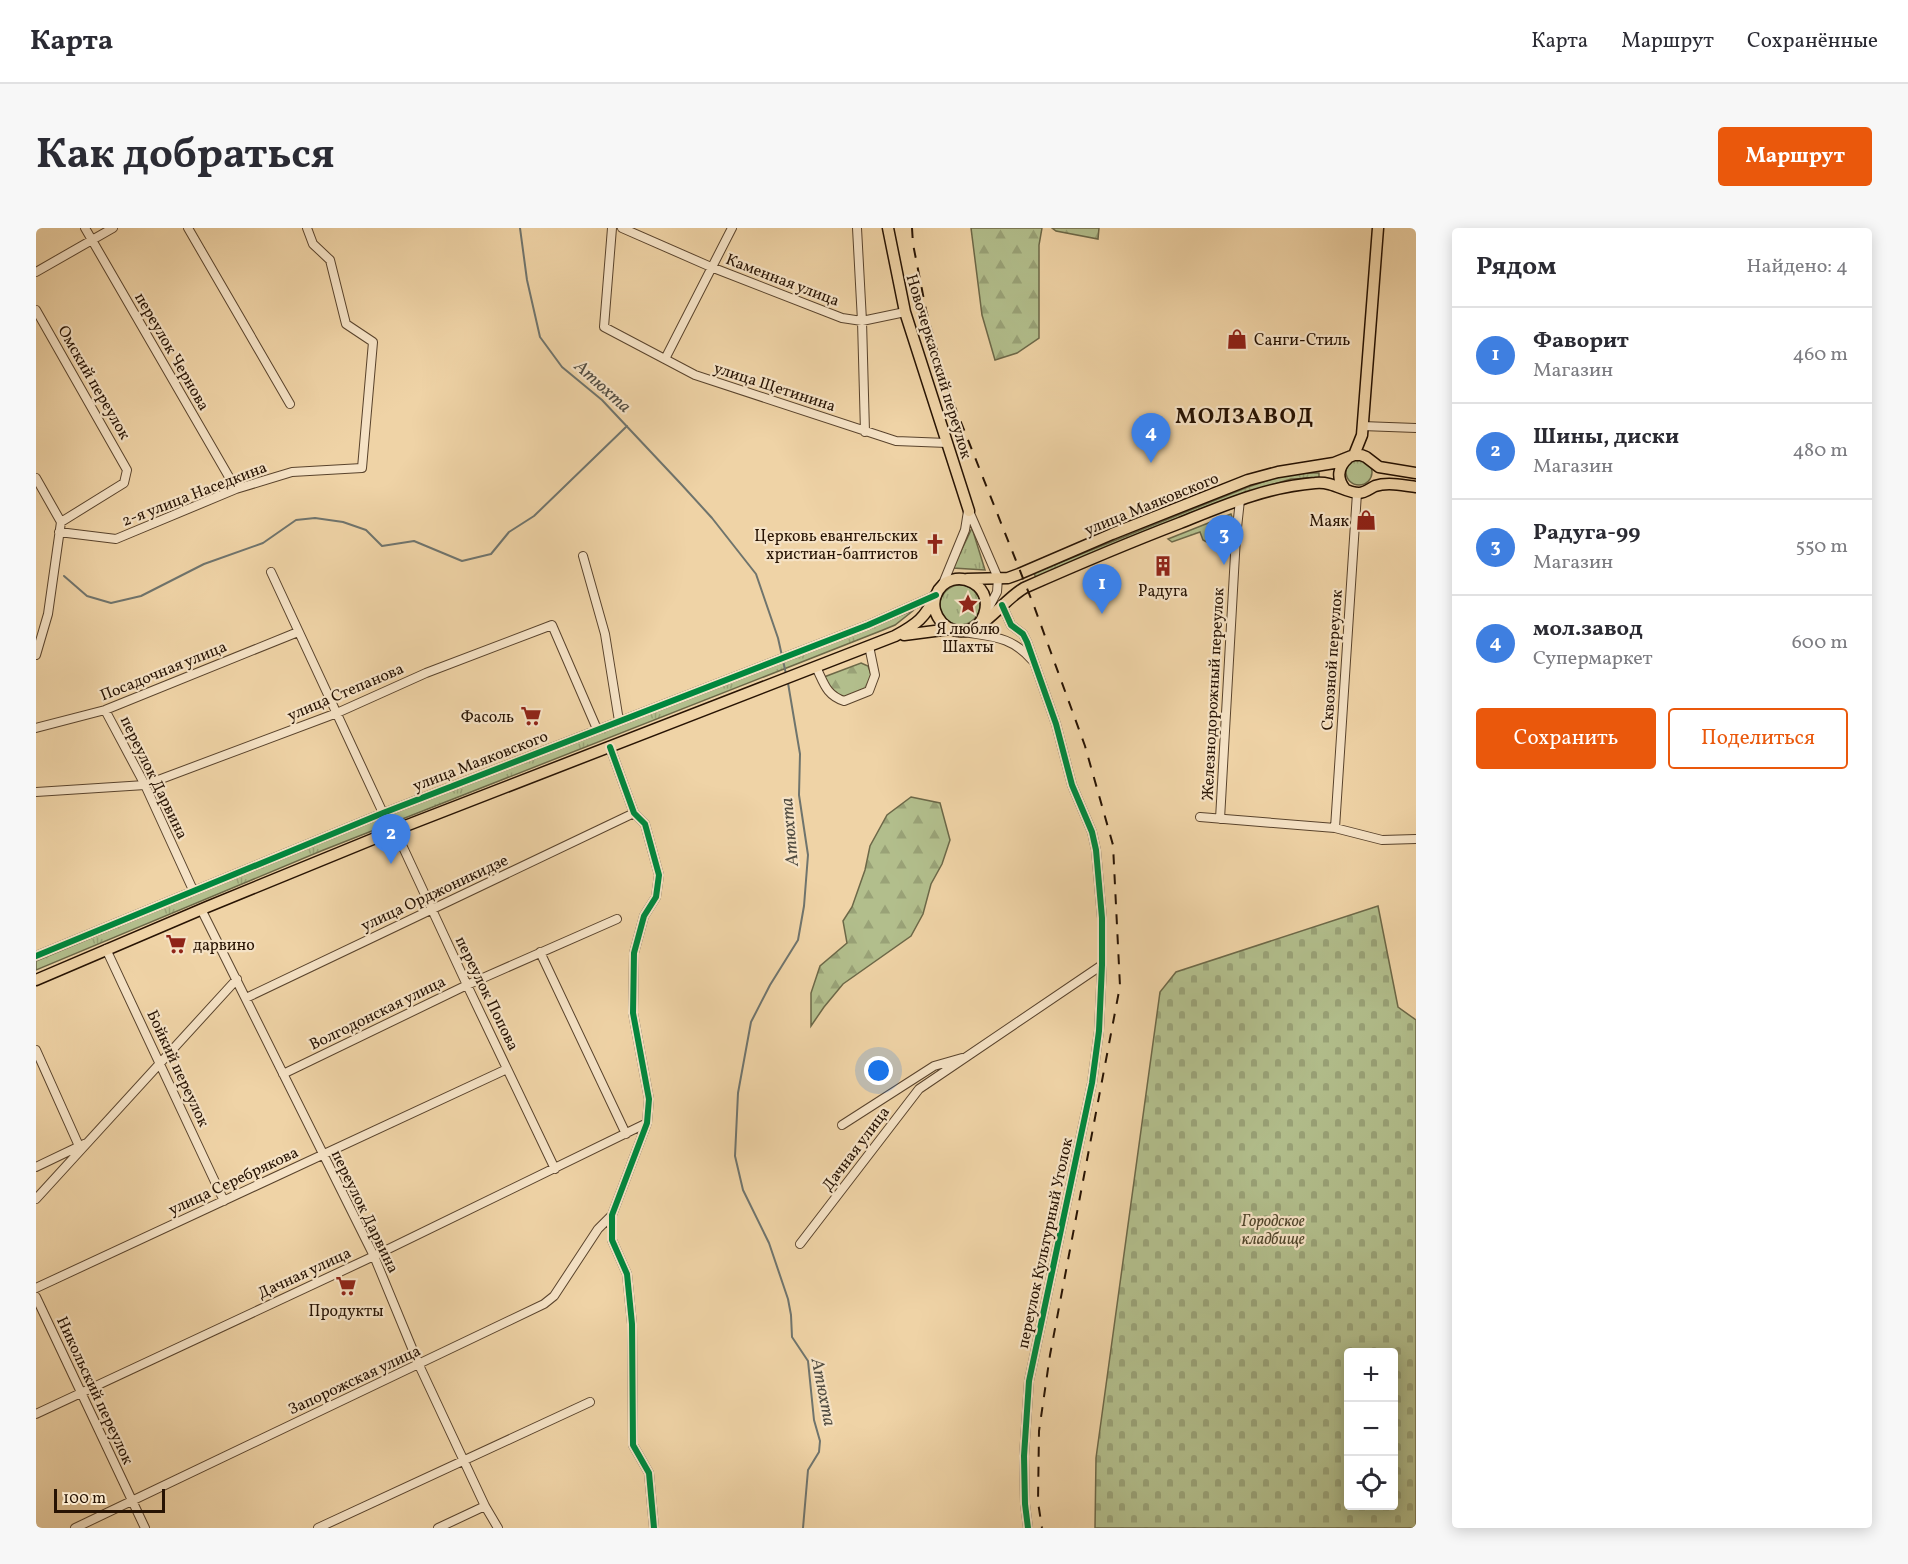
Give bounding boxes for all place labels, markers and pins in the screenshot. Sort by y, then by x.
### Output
shop icon: Санги-Стиль [1225,327,1249,351]
place label: Санги-Стиль [1254,330,1350,352]
pin: 4 [1132,414,1170,463]
shop icon: Маяк [1354,508,1378,532]
place label: Маяк [1309,511,1349,533]
pin: 3 [1204,516,1244,565]
place label: Церковь евангельских христиан-баптистов [754,526,918,566]
church icon: Церковь евангельских христиан-баптистов [923,532,947,556]
building icon: Радуга [1151,554,1175,578]
pin: 1 [1082,564,1122,614]
place label: Радуга [1138,581,1188,603]
place icon: Я люблю Шахты [956,592,980,616]
place label: Я люблю Шахты [936,619,1000,659]
supermarket icon: Фасоль [519,704,543,728]
place label: Фасоль [461,707,514,729]
pin: 2 [372,814,410,864]
supermarket icon: дарвино [164,932,188,956]
place label: дарвино [193,935,255,957]
supermarket icon: Продукты [334,1274,358,1298]
place label: Продукты [309,1301,383,1323]

